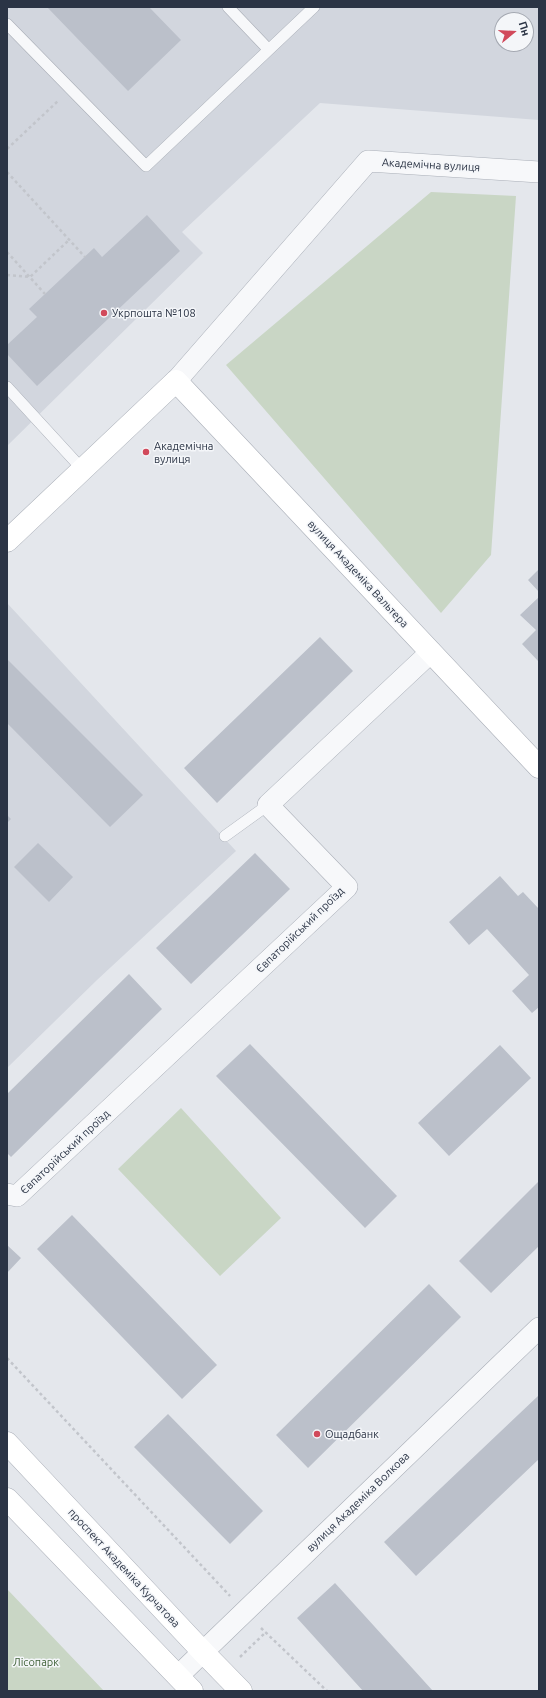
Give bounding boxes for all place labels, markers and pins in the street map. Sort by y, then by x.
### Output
place label: Укрпошта №108 [112,306,196,320]
marker: Укрпошта №108 [99,308,109,318]
place label: Академічна вулиця [154,439,213,465]
marker: Академічна вулиця [141,447,151,457]
place label: Ощадбанк [325,1427,379,1441]
marker: Ощадбанк [312,1429,322,1439]

